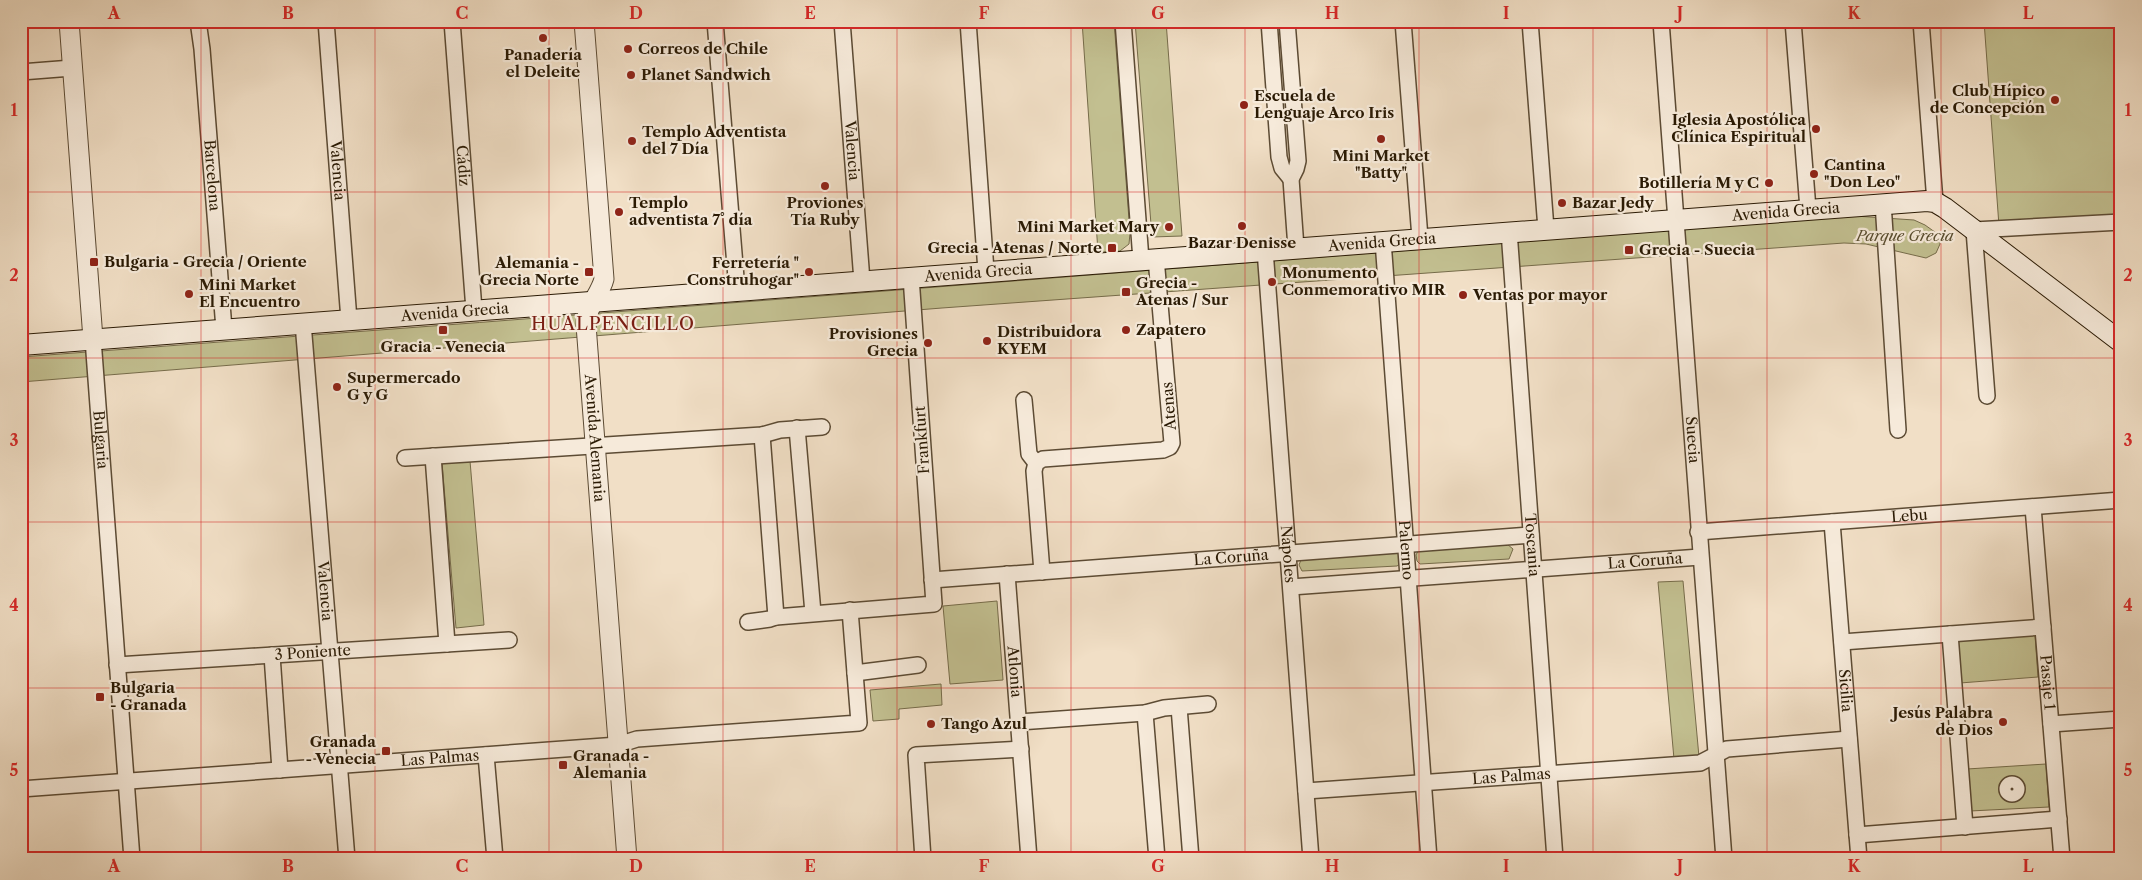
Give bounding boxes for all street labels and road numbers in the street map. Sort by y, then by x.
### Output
street label: Valencia [841,119,864,181]
street label: Barcelona [200,139,225,212]
street label: Valencia [326,139,350,201]
street label: Cádiz [452,144,475,187]
street label: Avenida Grecia [1730,198,1841,225]
street label: Avenida Grecia [1326,228,1437,255]
street label: Avenida Grecia [923,259,1033,286]
street label: Avenida Grecia [399,298,509,325]
street label: Avenida Alemania [581,372,610,503]
street label: Atenas [1157,381,1180,432]
street label: Frankfurt [910,405,933,475]
street label: Bulgaria [89,410,113,470]
street label: Suecia [1682,416,1704,464]
street label: Lebu [1890,505,1928,526]
street label: Toscania [1521,513,1544,577]
street label: Palermo [1395,519,1418,581]
street label: Nápoles [1277,525,1300,584]
street label: La Coruña [1193,545,1269,569]
street label: La Coruña [1607,548,1683,573]
street label: Valencia [314,559,337,622]
street label: 3 Poniente [274,640,351,664]
street label: Atlonia [1003,644,1027,698]
street label: Pasaje 1 [2036,654,2060,711]
street label: Sicilia [1835,668,1857,713]
street label: Las Palmas [400,745,480,770]
street label: Las Palmas [1471,764,1551,788]

